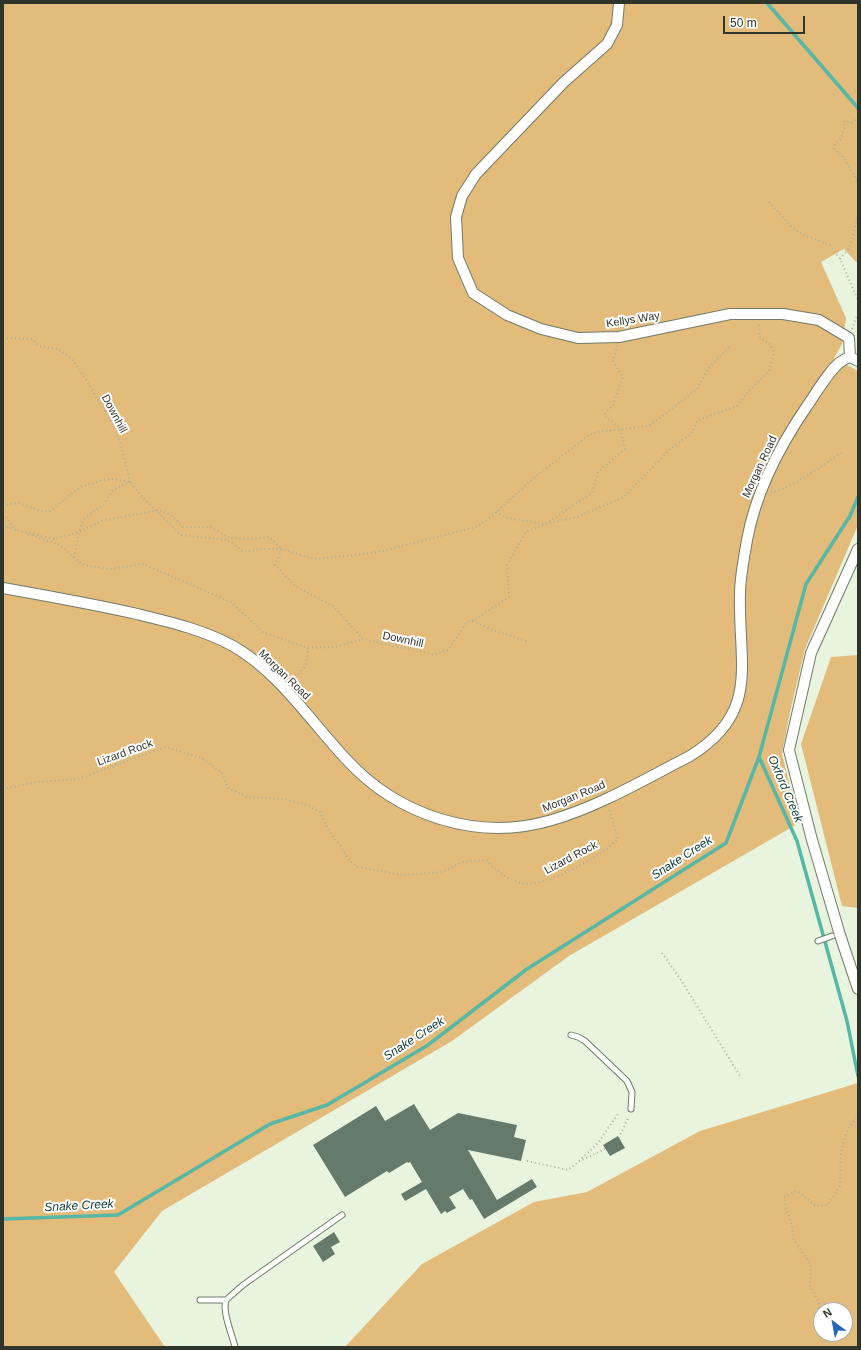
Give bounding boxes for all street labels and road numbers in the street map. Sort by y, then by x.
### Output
street label: Kellys Way [605,309,661,331]
street label: Downhill [98,393,130,435]
street label: Morgan Road [740,434,780,500]
street label: Downhill [381,629,425,651]
street label: Morgan Road [255,647,313,703]
street label: Lizard Rock [95,737,155,769]
street label: Morgan Road [541,778,607,816]
street label: Lizard Rock [542,839,600,877]

